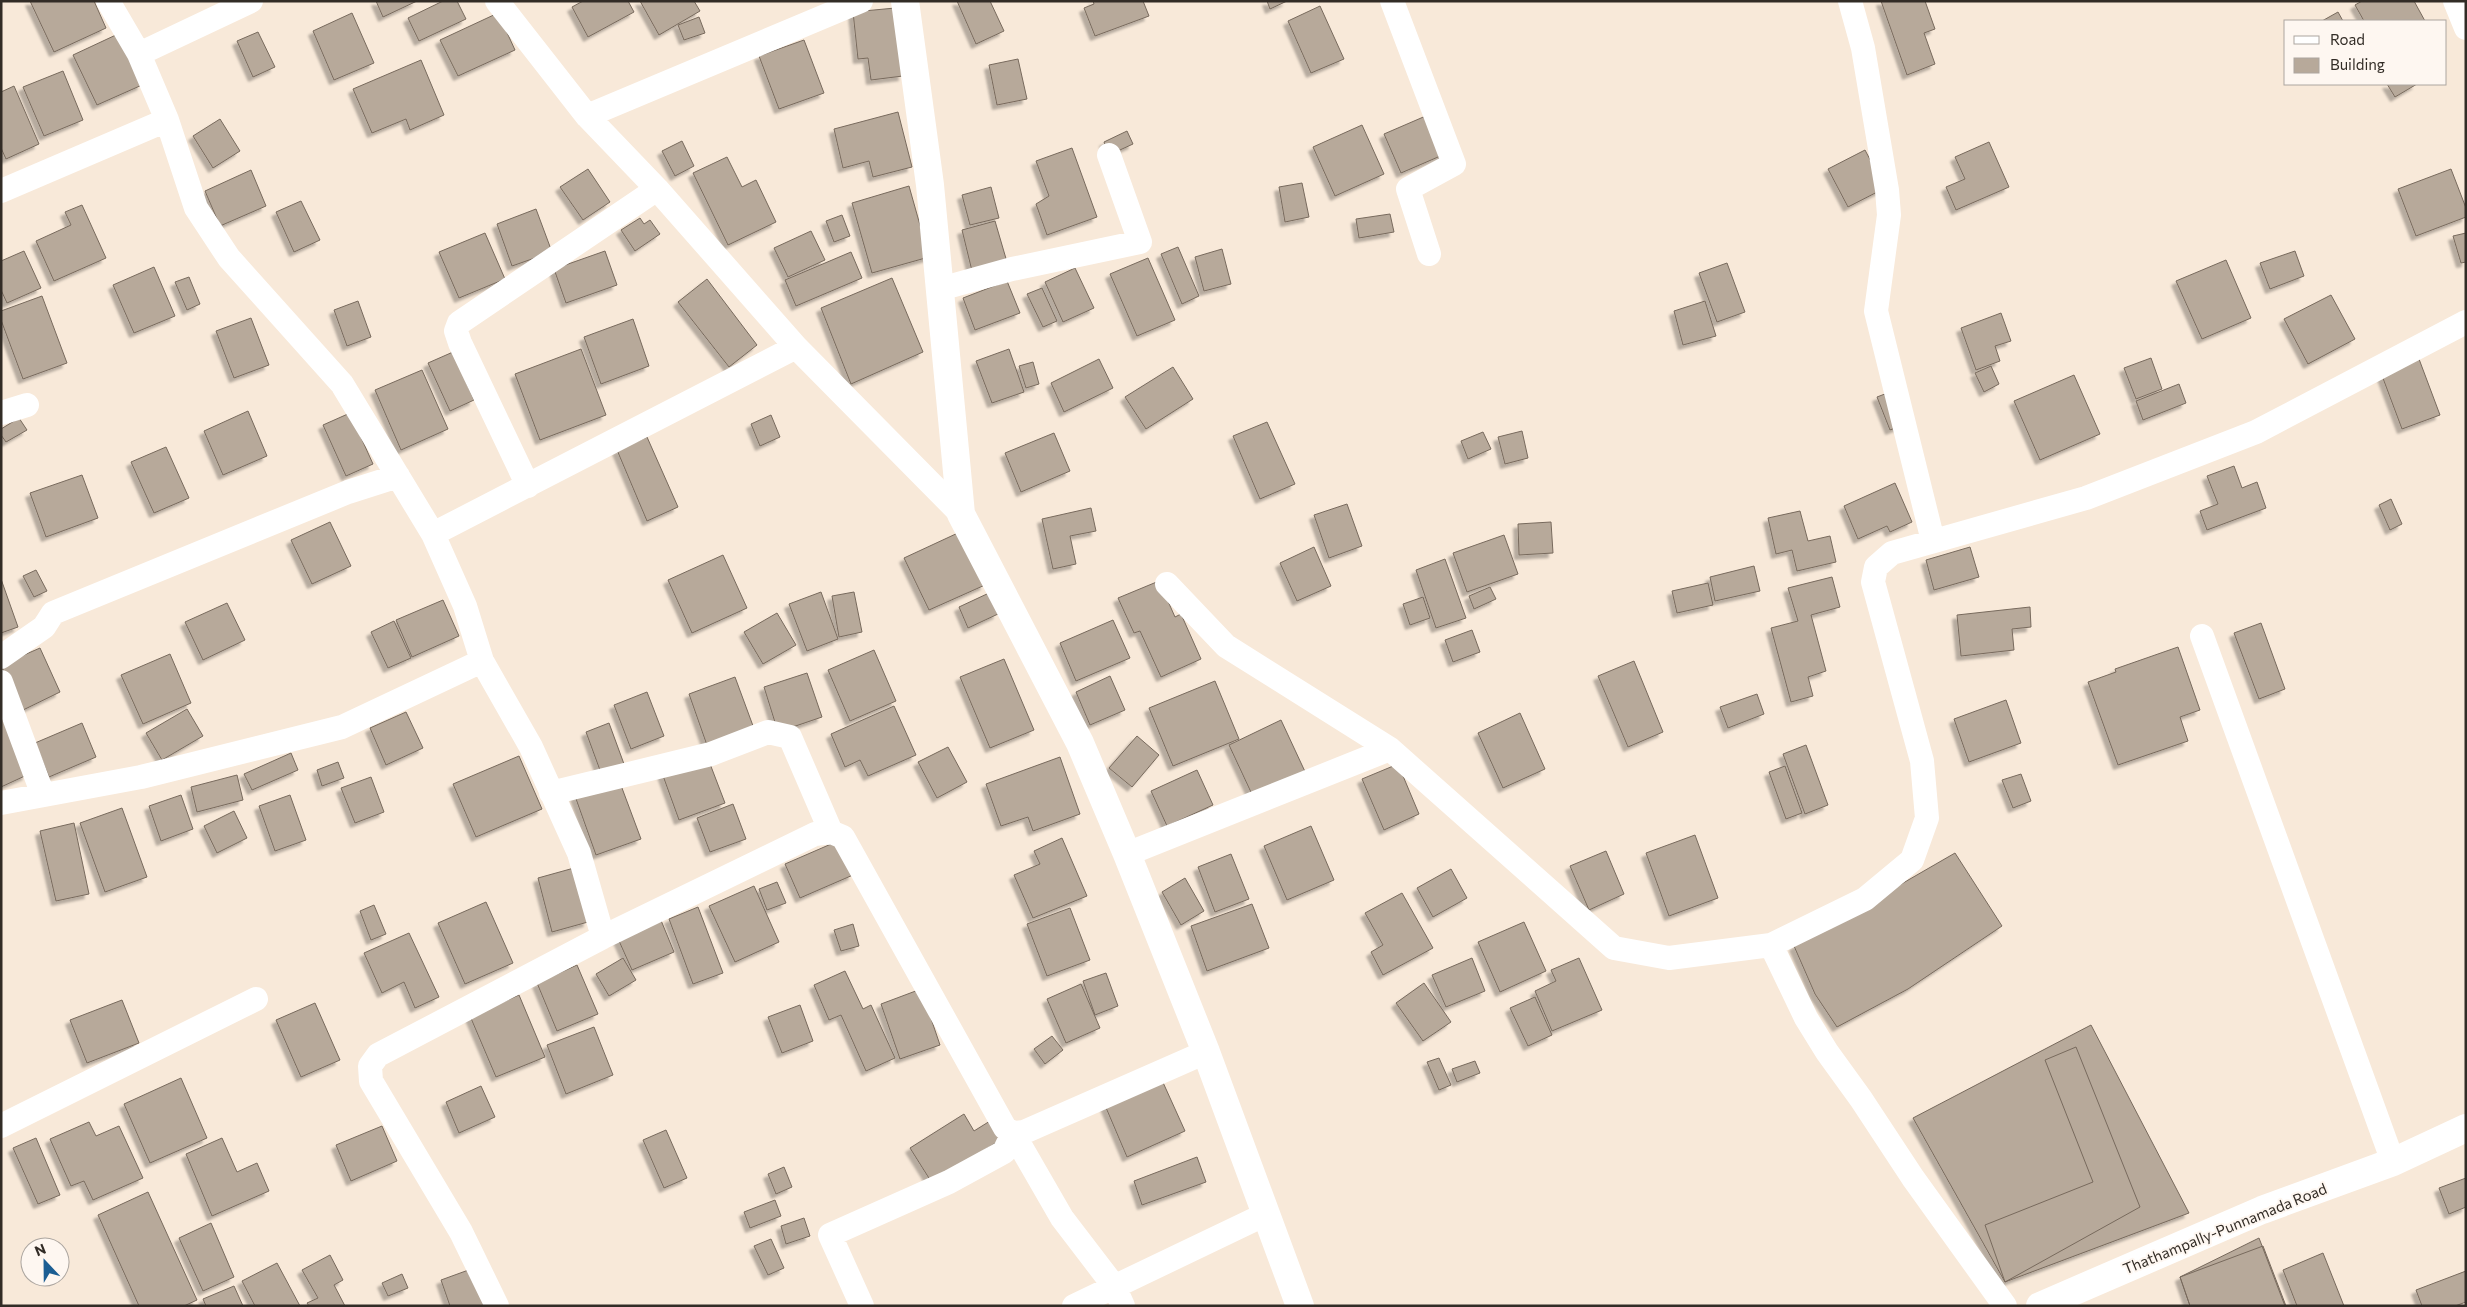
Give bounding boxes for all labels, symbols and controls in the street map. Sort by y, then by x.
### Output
legend [2284,20,2447,85]
text: Road [2330,30,2365,48]
text: Building [2330,55,2385,73]
street label: Thathampally-Punnamada Road [2120,1179,2329,1277]
north arrow [20,1237,70,1287]
text: N [32,1240,48,1259]

